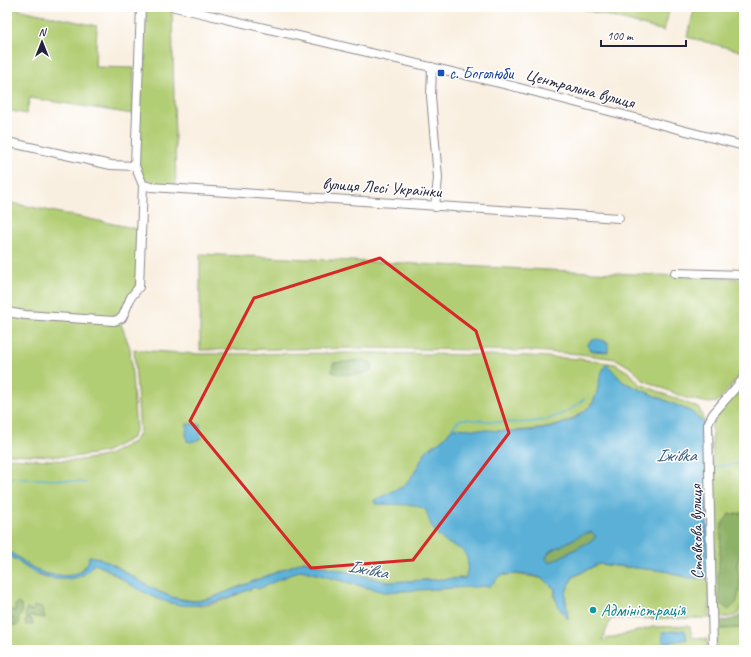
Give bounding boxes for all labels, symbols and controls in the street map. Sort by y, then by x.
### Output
north arrow [22,22,62,62]
scale bar [601,22,686,48]
text: N [39,25,48,39]
text: 100 m [607,28,634,44]
place label: с. Боголюби [449,63,515,84]
street label: Центральна вулиця [523,64,638,113]
marker: с. Боголюби [436,68,446,78]
street label: вулиця Лесі Українки [322,173,444,202]
water label: Іжівка [656,444,698,466]
street label: Ставкова вулиця [685,483,708,579]
water label: Іжівка [346,554,392,584]
place label: Адміністрація [601,600,686,621]
marker: Адміністрація [588,605,598,615]

